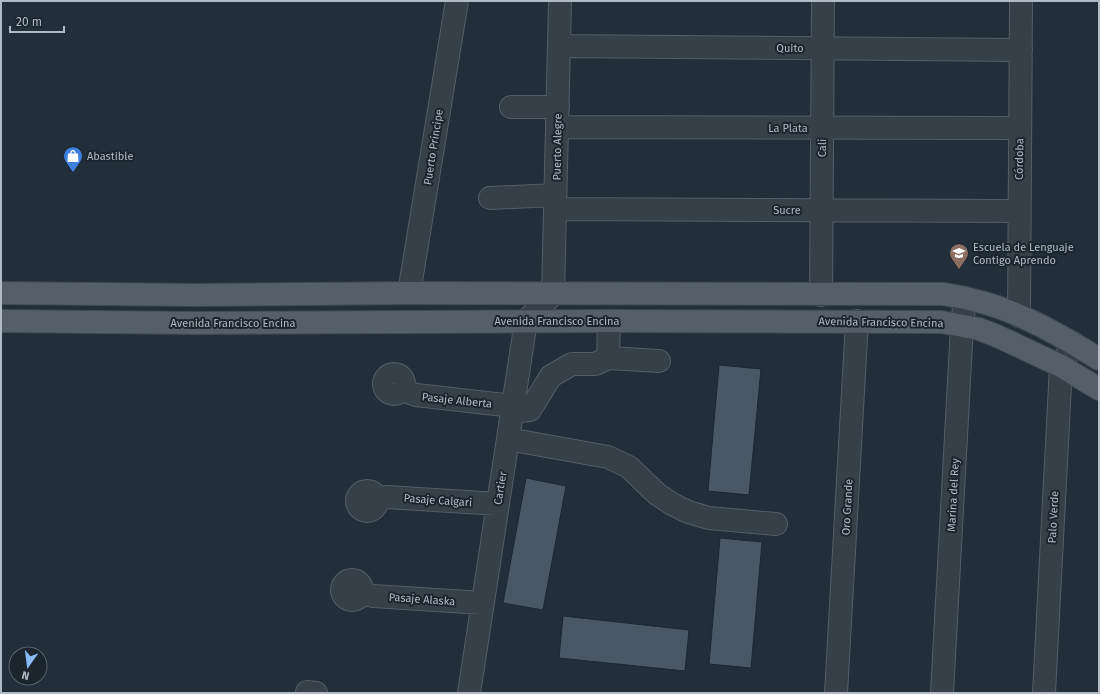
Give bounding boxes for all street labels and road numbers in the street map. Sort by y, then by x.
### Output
street label: Quito [776,42,804,55]
street label: Puerto Príncipe [421,108,446,186]
street label: Puerto Alegre [550,113,565,181]
street label: La Plata [768,122,808,135]
street label: Córdoba [1013,138,1026,180]
street label: Cali [816,139,829,157]
street label: Sucre [773,204,801,217]
street label: Avenida Francisco Encina [495,315,619,328]
street label: Avenida Francisco Encina [818,315,944,330]
street label: Avenida Francisco Encina [171,317,295,330]
street label: Pasaje Alberta [421,390,493,411]
street label: Marina del Rey [945,457,962,532]
street label: Cartier [491,470,510,506]
street label: Oro Grande [840,478,855,536]
street label: Palo Verde [1046,490,1061,544]
street label: Pasaje Calgari [403,492,473,509]
street label: Pasaje Alaska [388,591,456,608]

